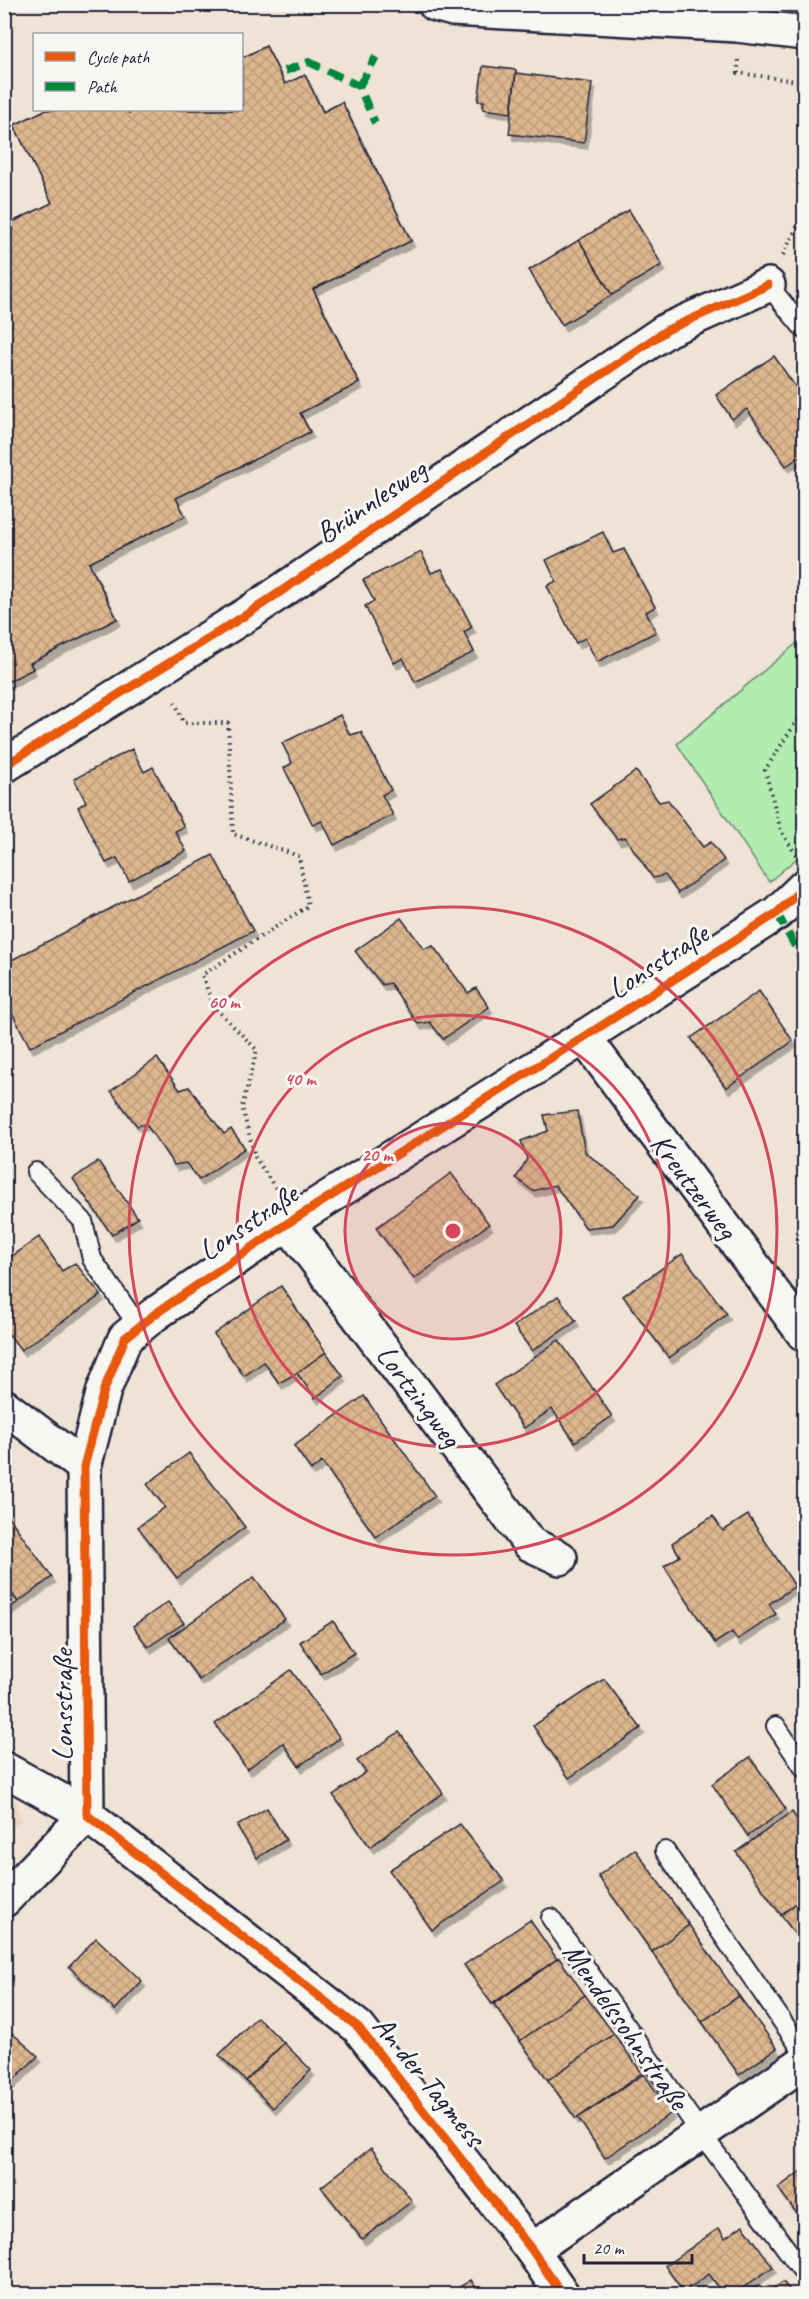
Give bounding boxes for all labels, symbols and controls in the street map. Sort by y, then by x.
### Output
legend [33,33,243,111]
text: Cycle path [87,46,150,68]
text: Path [87,76,117,98]
street label: Brünnlesweg [308,449,436,552]
street label: Lonsstraße [601,913,717,1007]
text: 60 m [208,991,241,1013]
text: 40 m [285,1068,317,1090]
street label: Kreutzerweg [642,1126,747,1248]
text: 20 m [362,1144,394,1166]
street label: Lonsstraße [191,1174,307,1269]
centre of rings [443,1221,463,1241]
street label: Lortzingweg [368,1337,471,1456]
street label: Lonsstraße [43,1647,81,1761]
street label: Mendelssohnstraße [554,1935,699,2119]
street label: An der Tagmess [365,2008,495,2156]
scale bar [584,2227,692,2265]
text: 20 m [593,2237,626,2259]

